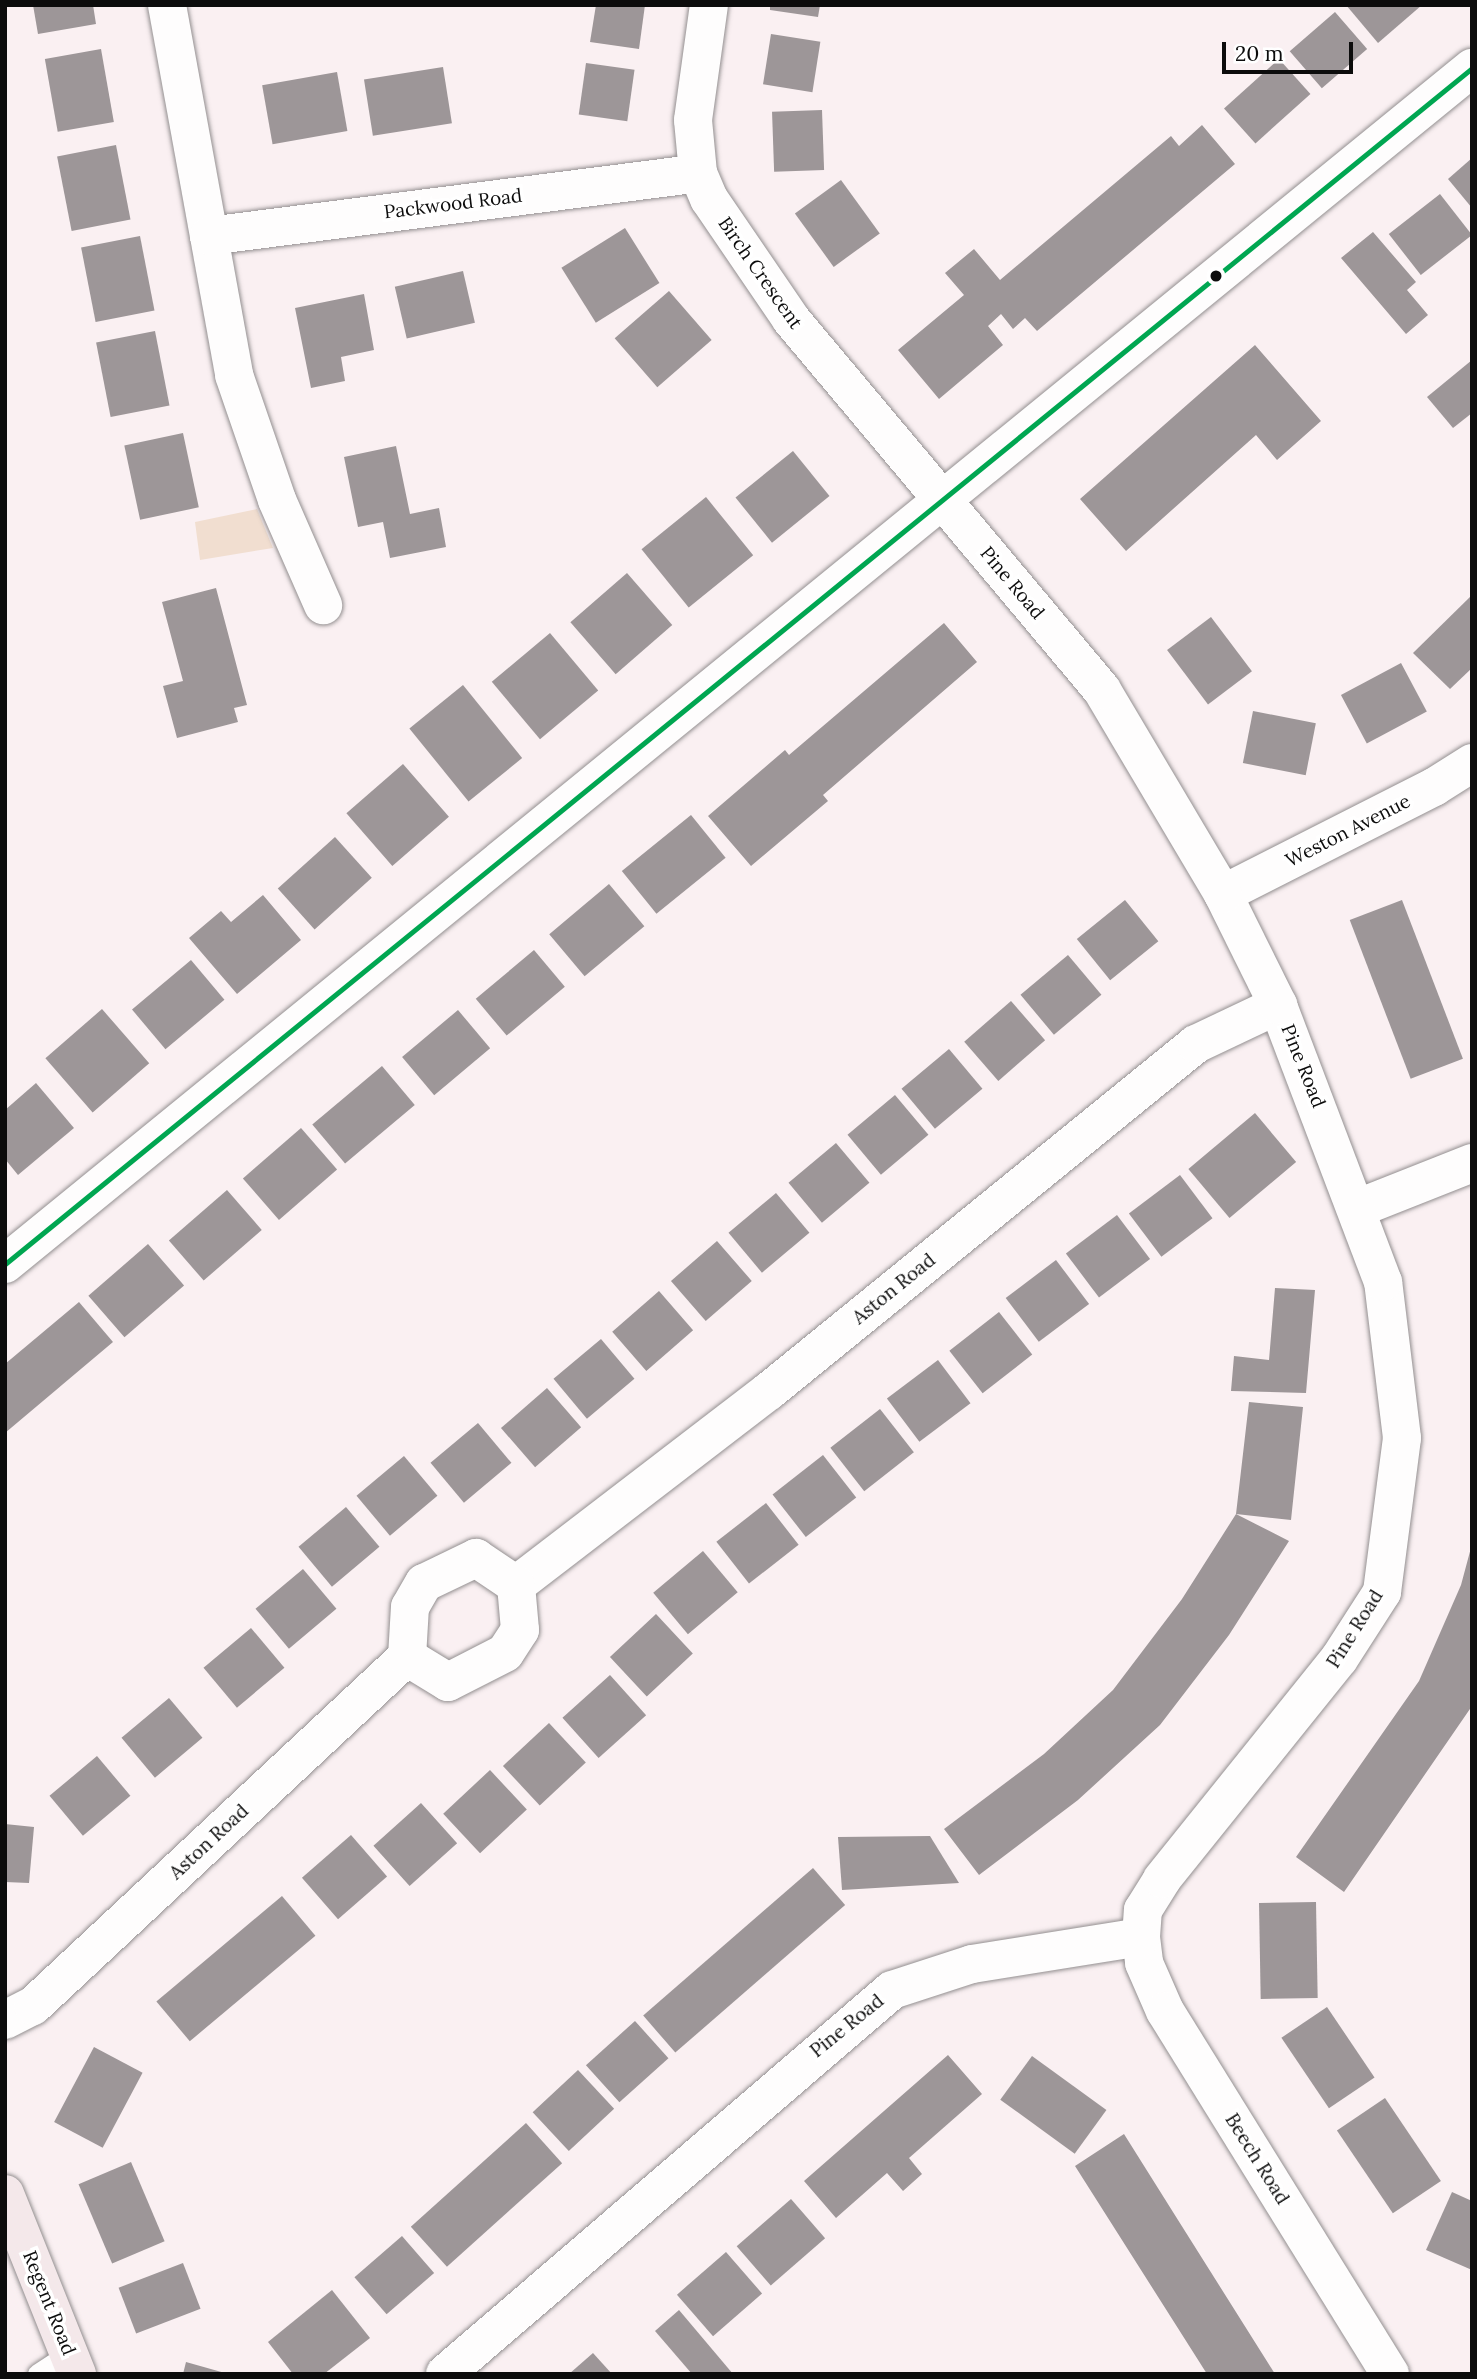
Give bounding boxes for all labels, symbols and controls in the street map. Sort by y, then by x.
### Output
scale bar [1225,28,1356,72]
text: 20 m [1235,40,1284,67]
street label: Packwood Road [383,184,523,224]
street label: Birch Crescent [713,213,807,333]
unlabelled marker [1209,269,1223,283]
street label: Pine Road [975,542,1049,624]
street label: Weston Avenue [1282,790,1414,872]
street label: Pine Road [1276,1021,1330,1111]
street label: Aston Road [848,1249,940,1329]
street label: Pine Road [1322,1586,1388,1672]
street label: Aston Road [165,1800,253,1884]
street label: Pine Road [806,1990,888,2062]
street label: Beech Road [1220,2109,1294,2209]
street label: Regent Road [18,2247,80,2359]

